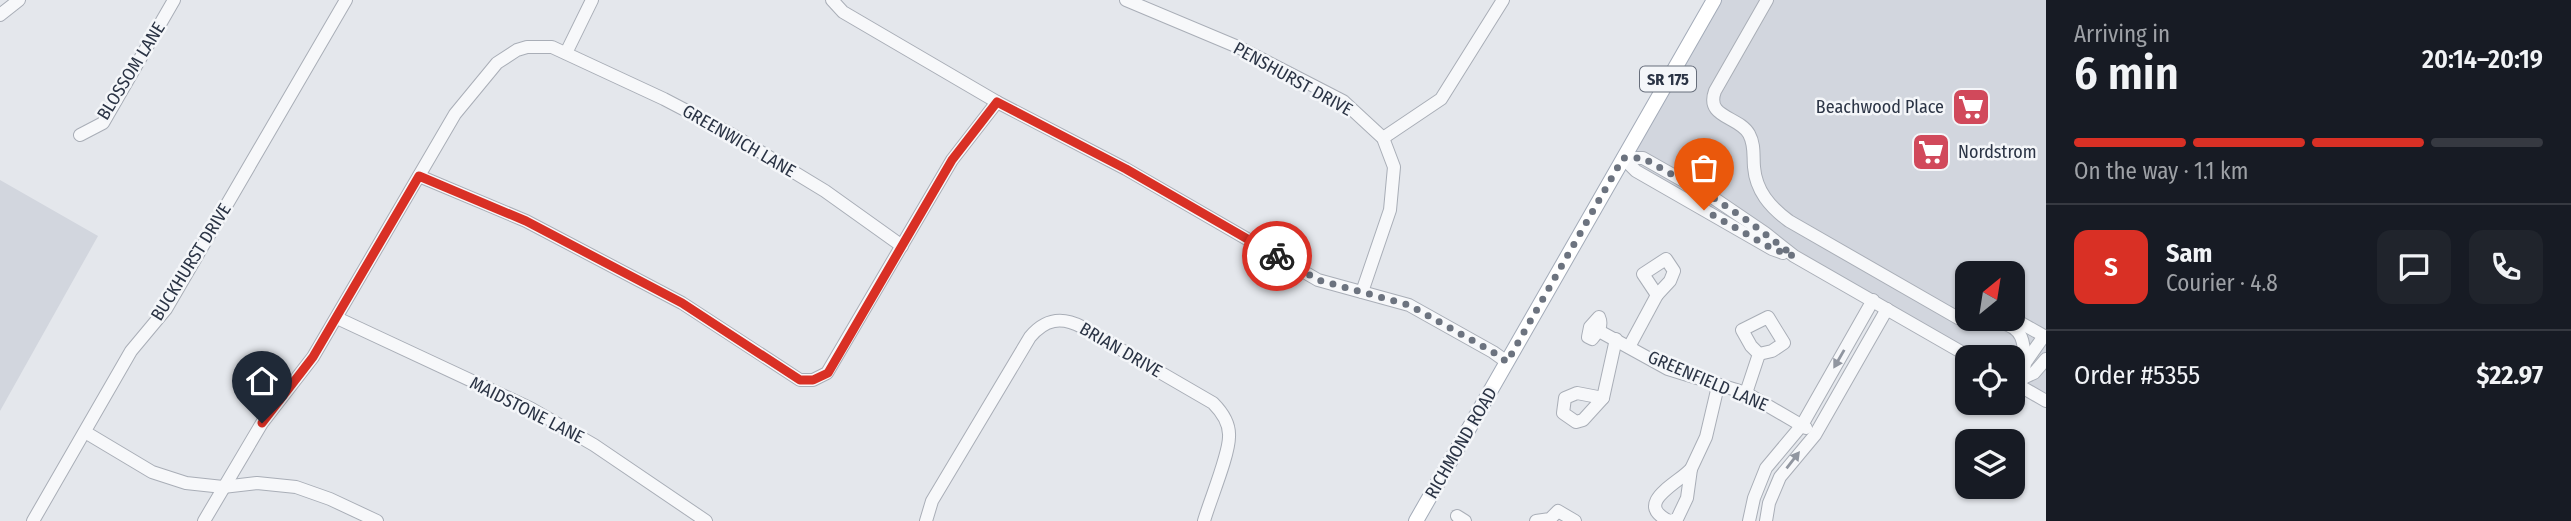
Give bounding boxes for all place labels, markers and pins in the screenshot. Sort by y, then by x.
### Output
supermarket icon: Beachwood Place [1950,86,1992,128]
place label: Beachwood Place [1816,96,1944,118]
supermarket icon: Nordstrom [1910,131,1952,173]
pin [1674,138,1734,210]
place label: Nordstrom [1958,141,2036,163]
pin [232,351,292,423]

